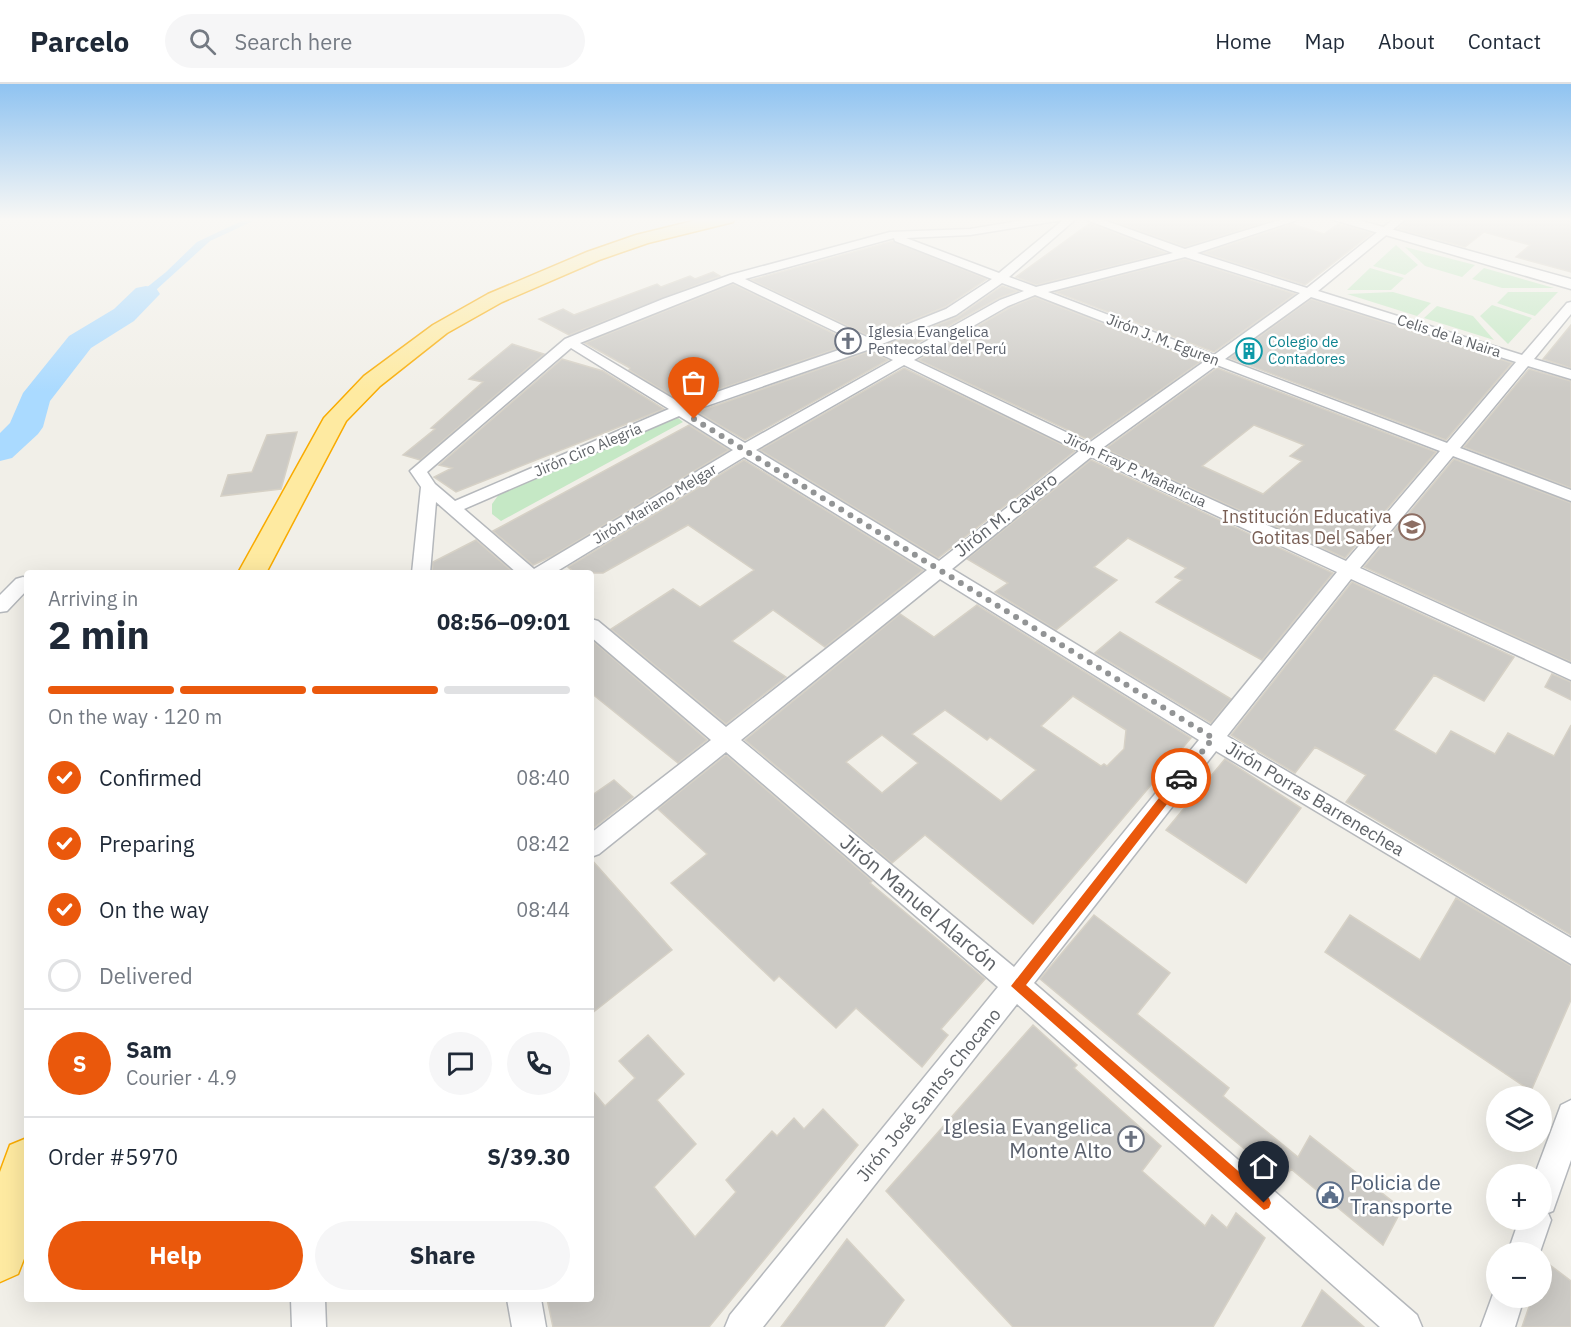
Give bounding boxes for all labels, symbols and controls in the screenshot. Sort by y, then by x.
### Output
search box [165,14,585,68]
text: Parcelo [30,23,129,60]
icon: search [186,25,219,58]
text: Search here [234,27,352,56]
text: Home [1215,27,1272,55]
text: Map [1305,27,1345,55]
text: About [1378,27,1435,55]
text: Contact [1468,27,1541,55]
street label: Jirón J. M. Eguren [1104,309,1222,370]
street label: Celis de la Naira [1395,310,1504,361]
place label: Iglesia Evangelica Pentecostal del Perú [868,322,1007,358]
church icon: Iglesia Evangelica Pentecostal del Perú [833,326,863,356]
place label: Colegio de Contadores [1268,332,1346,368]
building icon: Colegio de Contadores [1234,336,1264,366]
pin [668,357,719,419]
icon: bag [677,366,710,399]
street label: Jirón Ciro Alegría [531,418,644,481]
street label: Jirón Fray P. Mañaricua [1061,428,1209,511]
street label: Jirón Mariano Melgar [589,459,721,548]
street label: Jirón M. Cavero [950,467,1062,562]
place label: Institución Educativa Gotitas Del Saber [1222,505,1392,549]
school or university icon: Institución Educativa Gotitas Del Saber [1397,512,1427,542]
text: Arriving in [48,585,138,612]
text: 08:56–09:01 [437,607,570,636]
text: 2 min [48,609,150,660]
text: On the way · 120 m [48,703,222,730]
street label: Jirón Porras Barrenechea [1222,736,1409,861]
courier [1151,748,1211,808]
icon: check [48,761,81,794]
icon: car [1165,762,1198,795]
text: Confirmed [99,763,202,792]
text: 08:40 [516,764,570,791]
icon: check [48,827,81,860]
street label: Jirón Manuel Alarcón [835,828,1005,977]
text: Preparing [99,829,194,858]
text: 08:42 [516,830,570,857]
icon: check [48,893,81,926]
text: On the way [99,895,209,924]
text: 08:44 [516,896,570,923]
text: Delivered [99,961,193,990]
street label: Jirón José Santos Chocano [851,1003,1006,1186]
button: chat [429,1032,492,1095]
button: phone [507,1032,570,1095]
text: Sam [126,1035,172,1064]
text: S [73,1049,86,1078]
text: Courier · 4.9 [126,1064,237,1091]
map controls [1486,1086,1552,1308]
button: layers [1486,1086,1552,1152]
place label: Iglesia Evangelica Monte Alto [943,1112,1112,1164]
church icon: Iglesia Evangelica Monte Alto [1116,1124,1146,1154]
pin [1238,1141,1289,1203]
text: Order #5970 [48,1142,178,1171]
text: S/39.30 [487,1142,570,1171]
icon: home [1247,1150,1280,1183]
button: + [1486,1164,1552,1230]
place label: Policia de Transporte [1350,1168,1453,1220]
public building icon: Policia de Transporte [1315,1180,1345,1210]
button: Help [48,1221,303,1290]
button: Share [315,1221,570,1290]
button: − [1486,1242,1552,1308]

